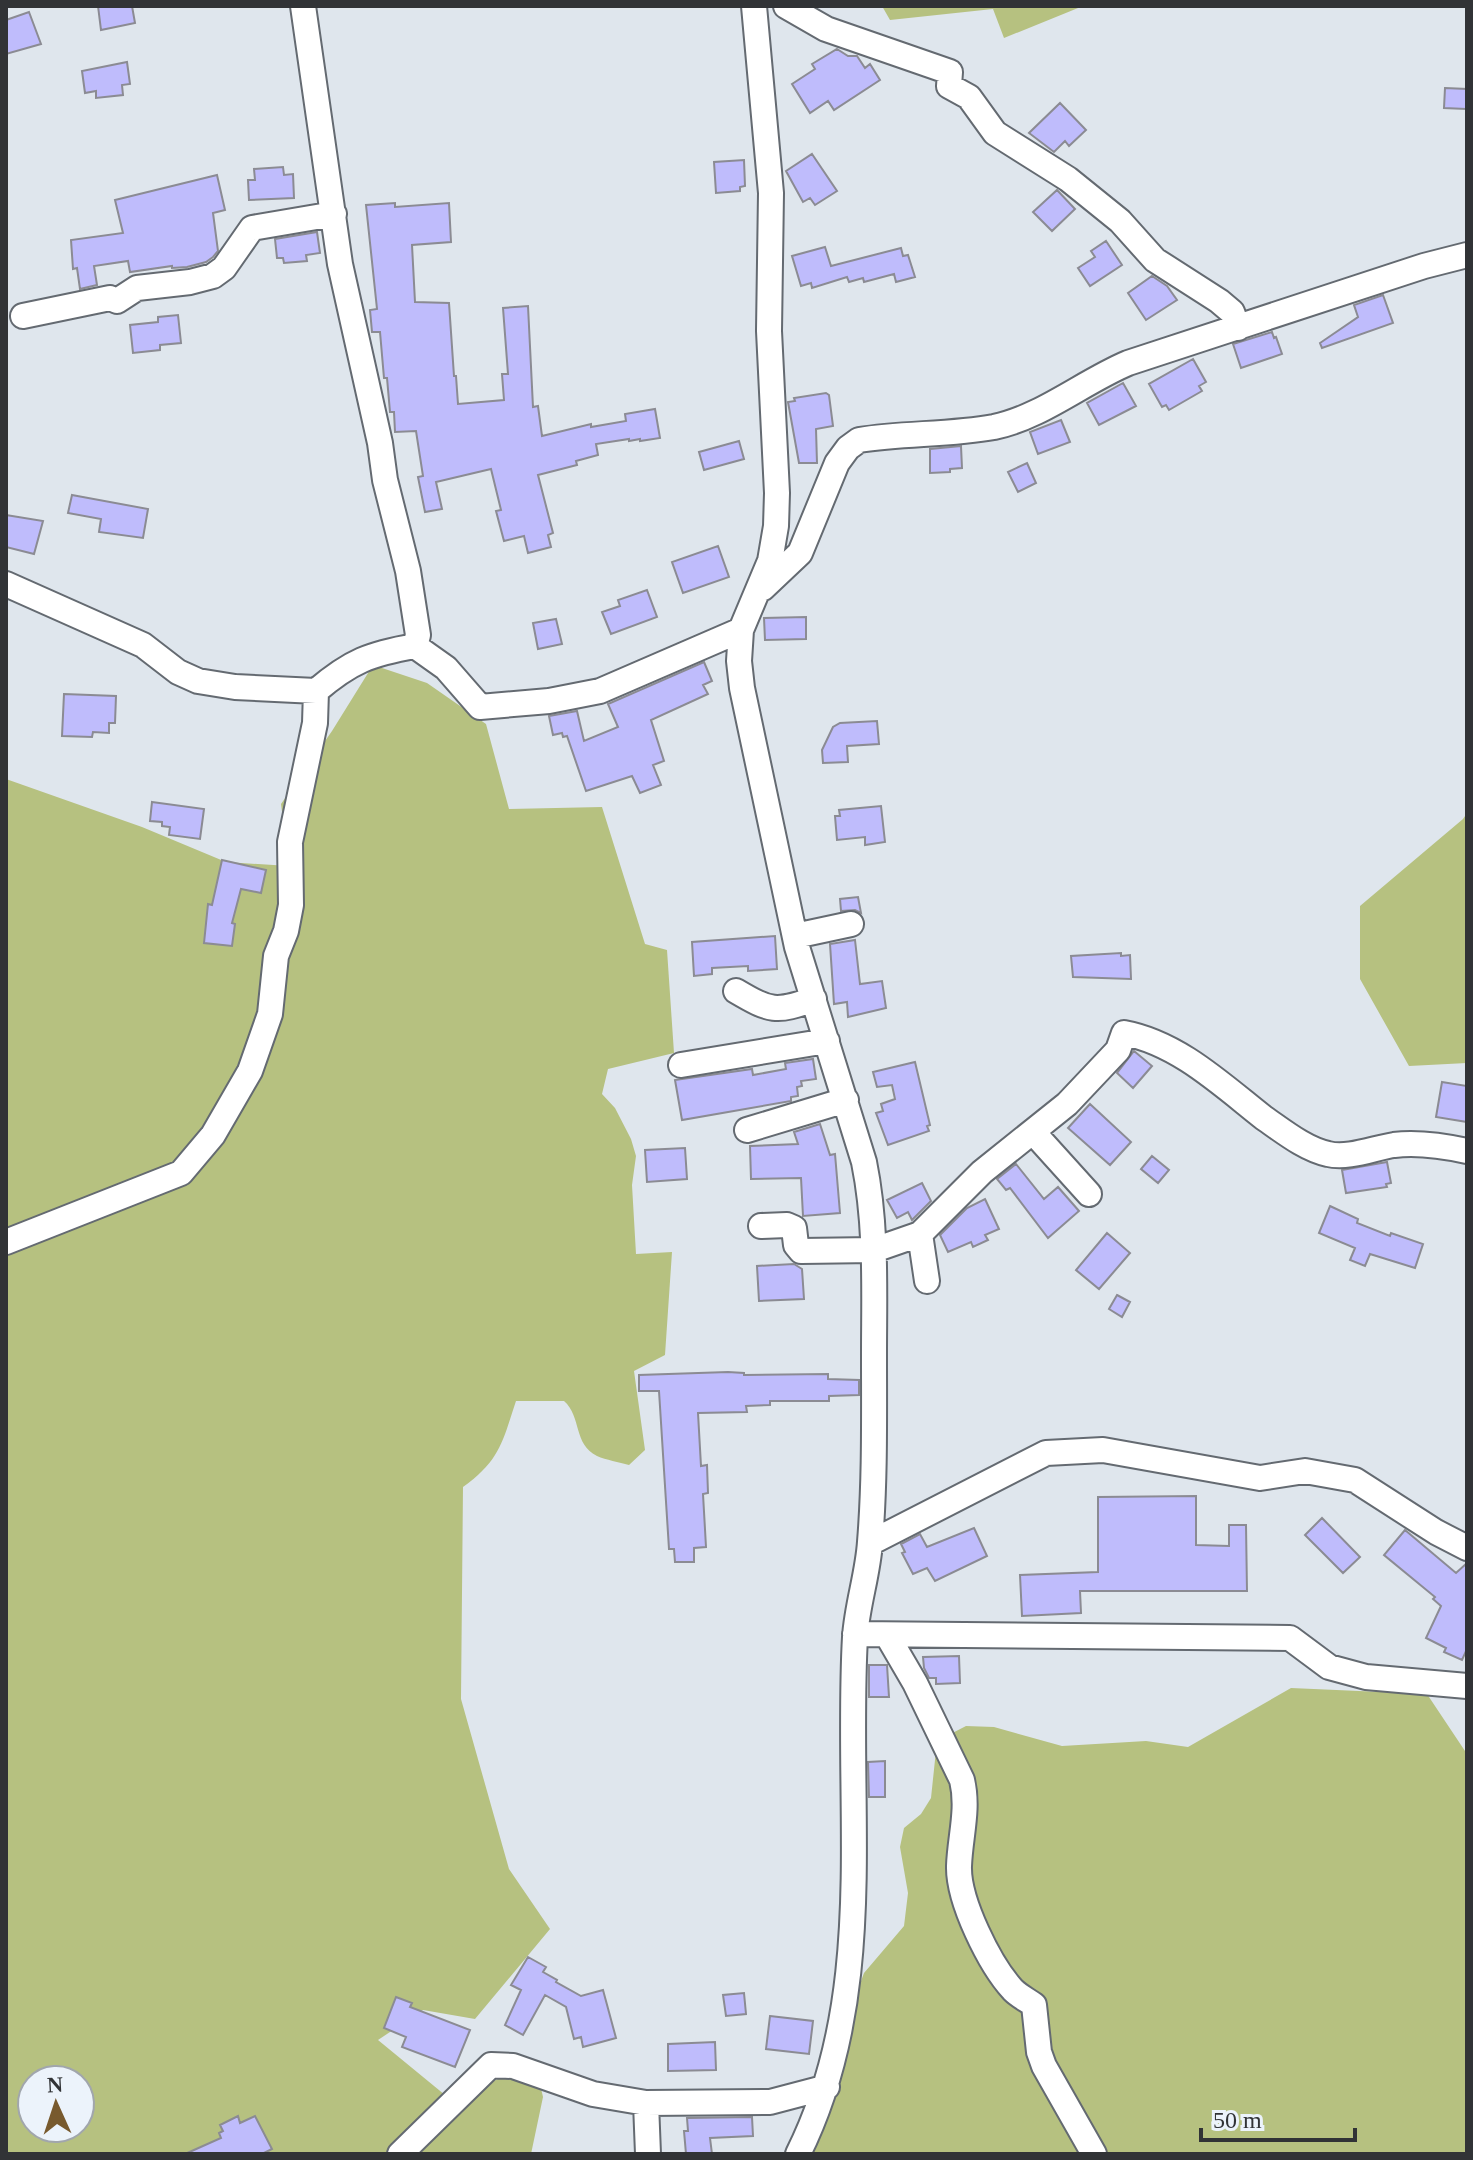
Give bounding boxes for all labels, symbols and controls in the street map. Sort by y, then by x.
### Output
north arrow [16,2064,96,2144]
text: N [46,2072,64,2097]
scale bar [1201,2092,1355,2142]
text: 50 m [1213,2107,1262,2133]

